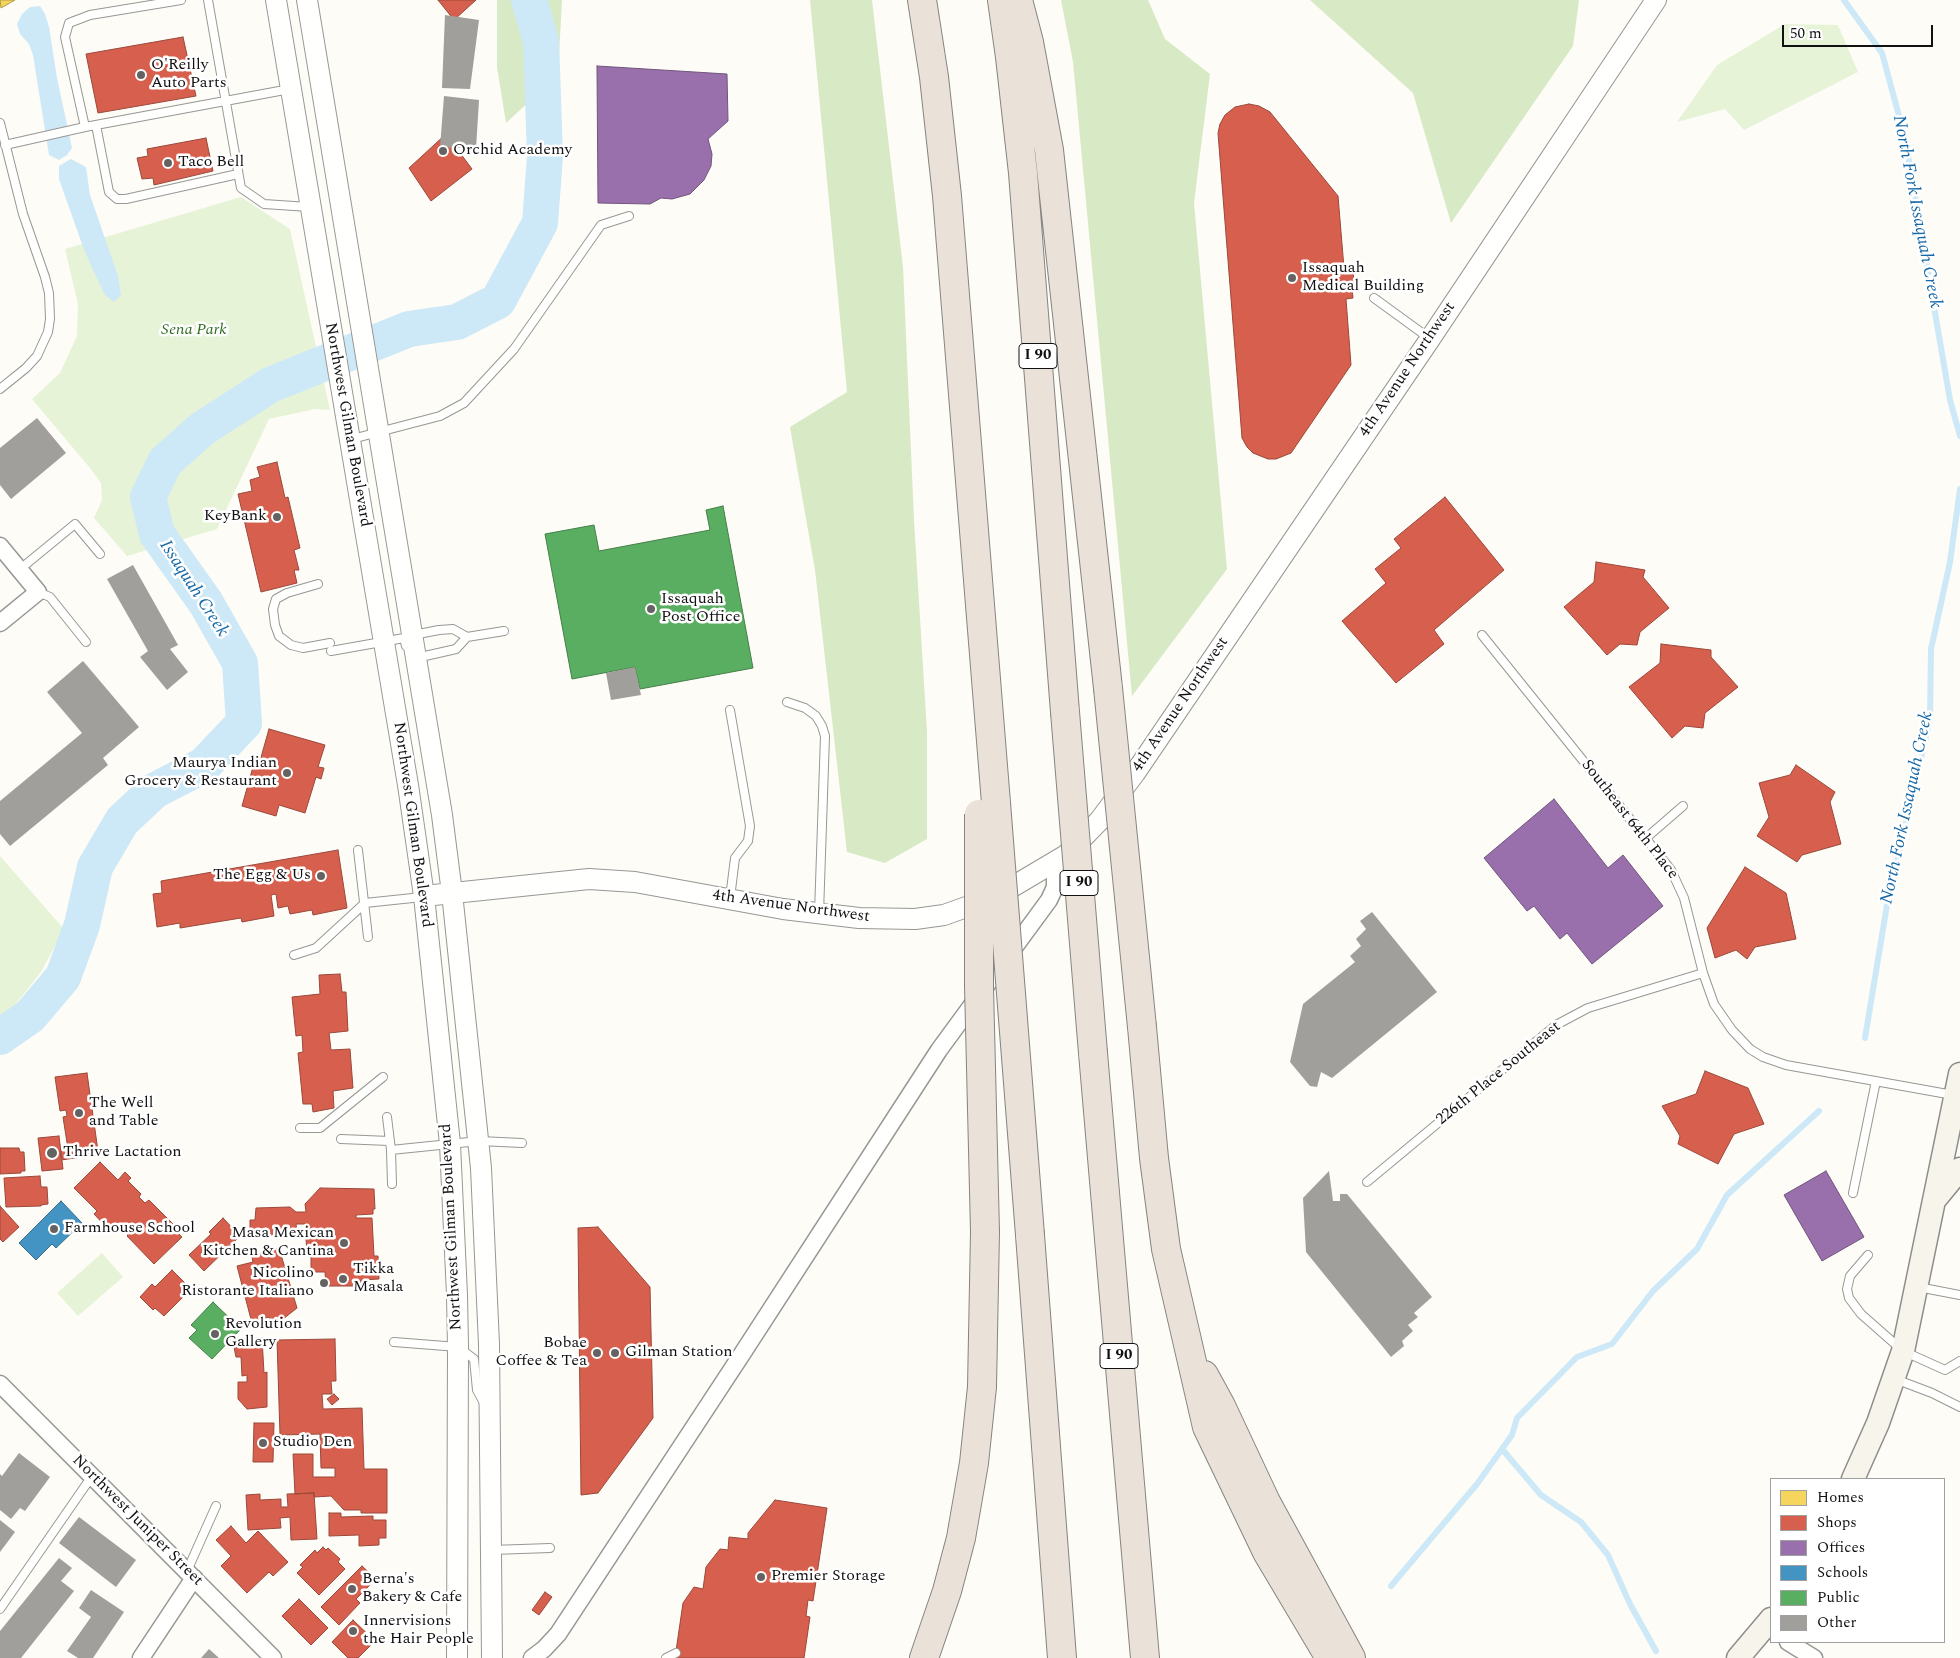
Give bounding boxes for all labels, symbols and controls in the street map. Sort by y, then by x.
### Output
scale bar [1785,15,1936,47]
text: 50 m [1790,22,1822,45]
place label: O'Reilly Auto Parts [151,56,227,94]
marker: O'Reilly Auto Parts [135,69,147,81]
water label: North Fork Issaquah Creek [1887,114,1945,310]
place label: Orchid Academy [453,141,572,161]
marker: Orchid Academy [437,145,449,157]
place label: Taco Bell [178,153,244,173]
marker: Taco Bell [162,157,174,169]
place label: Issaquah Medical Building [1302,259,1424,297]
marker: Issaquah Medical Building [1286,272,1298,284]
street label: 4th Avenue Northwest [1356,299,1460,441]
park label: Sena Park [161,321,227,341]
street label: Northwest Gilman Boulevard [320,321,374,529]
road number: I 90 [1019,344,1057,368]
place label: KeyBank [204,507,267,527]
marker: KeyBank [271,511,283,523]
water label: Issaquah Creek [154,537,232,641]
place label: Issaquah Post Office [661,590,740,628]
marker: Issaquah Post Office [645,603,657,615]
street label: 4th Avenue Northwest [1129,634,1233,776]
water label: North Fork Issaquah Creek [1877,710,1939,906]
street label: Northwest Gilman Boulevard [388,721,436,929]
place label: Maurya Indian Grocery & Restaurant [124,754,277,792]
street label: Southeast 64th Place [1576,756,1682,884]
marker: Maurya Indian Grocery & Restaurant [281,767,293,779]
place label: The Egg & Us [213,866,311,886]
marker: The Egg & Us [315,870,327,882]
road number: I 90 [1060,870,1098,896]
street label: 4th Avenue Northwest [711,886,871,928]
street label: 226th Place Southeast [1433,1018,1565,1130]
place label: The Well and Table [89,1094,158,1132]
marker: The Well and Table [73,1107,85,1119]
street label: Northwest Gilman Boulevard [437,1123,467,1331]
place label: Thrive Lactation [63,1143,182,1163]
marker: Thrive Lactation [45,1146,59,1160]
place label: Farmhouse School [64,1219,195,1239]
marker: Farmhouse School [48,1223,60,1235]
place label: Masa Mexican Kitchen & Cantina [202,1224,334,1262]
marker: Masa Mexican Kitchen & Cantina [338,1237,350,1249]
place label: Tikka Masala [353,1260,403,1298]
place label: Nicolino Ristorante Italiano [181,1264,314,1302]
marker: Tikka Masala [337,1273,349,1285]
marker: Nicolino Ristorante Italiano [318,1277,330,1289]
place label: Revolution Gallery [225,1315,302,1353]
marker: Revolution Gallery [209,1328,221,1340]
place label: Bobae Coffee & Tea [496,1334,587,1372]
place label: Gilman Station [625,1343,733,1363]
road number: I 90 [1100,1344,1138,1368]
marker: Bobae Coffee & Tea [591,1347,603,1359]
marker: Gilman Station [609,1347,621,1359]
place label: Studio Den [273,1433,352,1453]
marker: Studio Den [257,1437,269,1449]
street label: Northwest Juniper Street [68,1452,206,1590]
legend [1770,1478,1945,1643]
text: Homes [1817,1486,1864,1509]
text: Shops [1817,1511,1857,1534]
text: Offices [1817,1536,1865,1559]
text: Schools [1817,1561,1868,1584]
place label: Premier Storage [771,1567,885,1587]
place label: Berna's Bakery & Cafe [362,1570,462,1608]
marker: Premier Storage [755,1571,767,1583]
marker: Berna's Bakery & Cafe [346,1583,358,1595]
text: Public [1817,1586,1860,1609]
text: Other [1817,1611,1856,1634]
place label: Innervisions the Hair People [363,1612,474,1650]
marker: Innervisions the Hair People [347,1625,359,1637]

